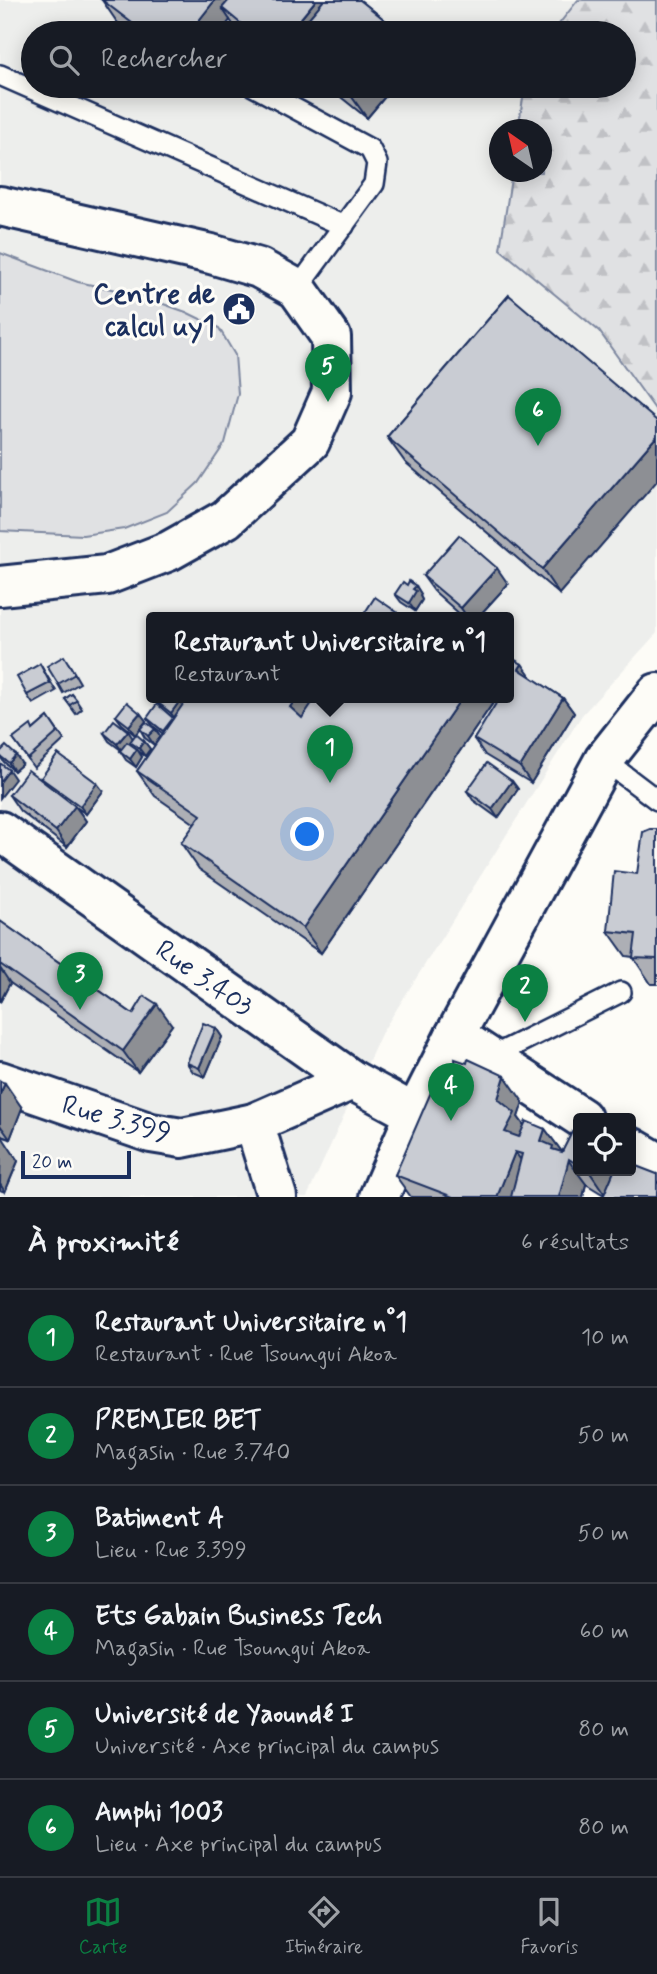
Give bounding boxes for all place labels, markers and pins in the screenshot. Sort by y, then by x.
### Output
place label: Centre de calcul uy1 [93,277,215,346]
public building icon: Centre de calcul uy1 [220,290,258,328]
pin: 5 [305,344,351,402]
pin: 6 [515,388,561,446]
pin: 1 [307,725,353,783]
pin: 3 [57,952,103,1010]
pin: 2 [502,964,548,1022]
pin: 4 [428,1063,474,1121]

